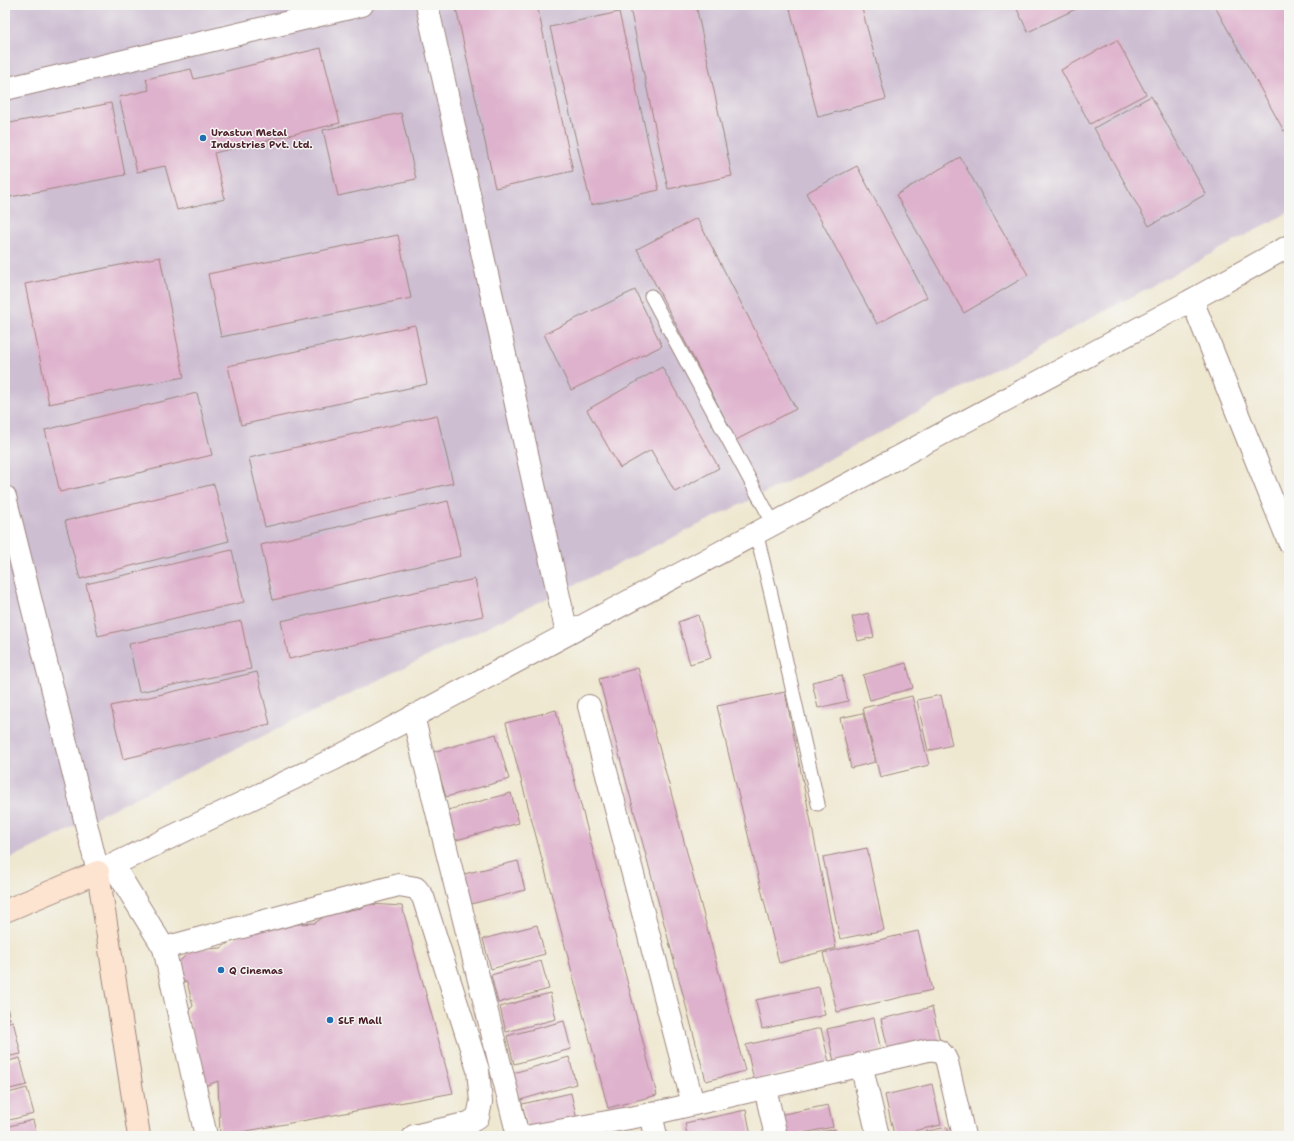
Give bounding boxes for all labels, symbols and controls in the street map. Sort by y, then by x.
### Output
place label: Urastun Metal Industries Pvt. Ltd. [211,126,313,151]
marker: Urastun Metal Industries Pvt. Ltd. [198,133,208,143]
place label: Q Cinemas [229,964,283,977]
marker: Q Cinemas [216,965,226,975]
place label: SLF Mall [338,1014,383,1027]
marker: SLF Mall [325,1015,335,1025]

